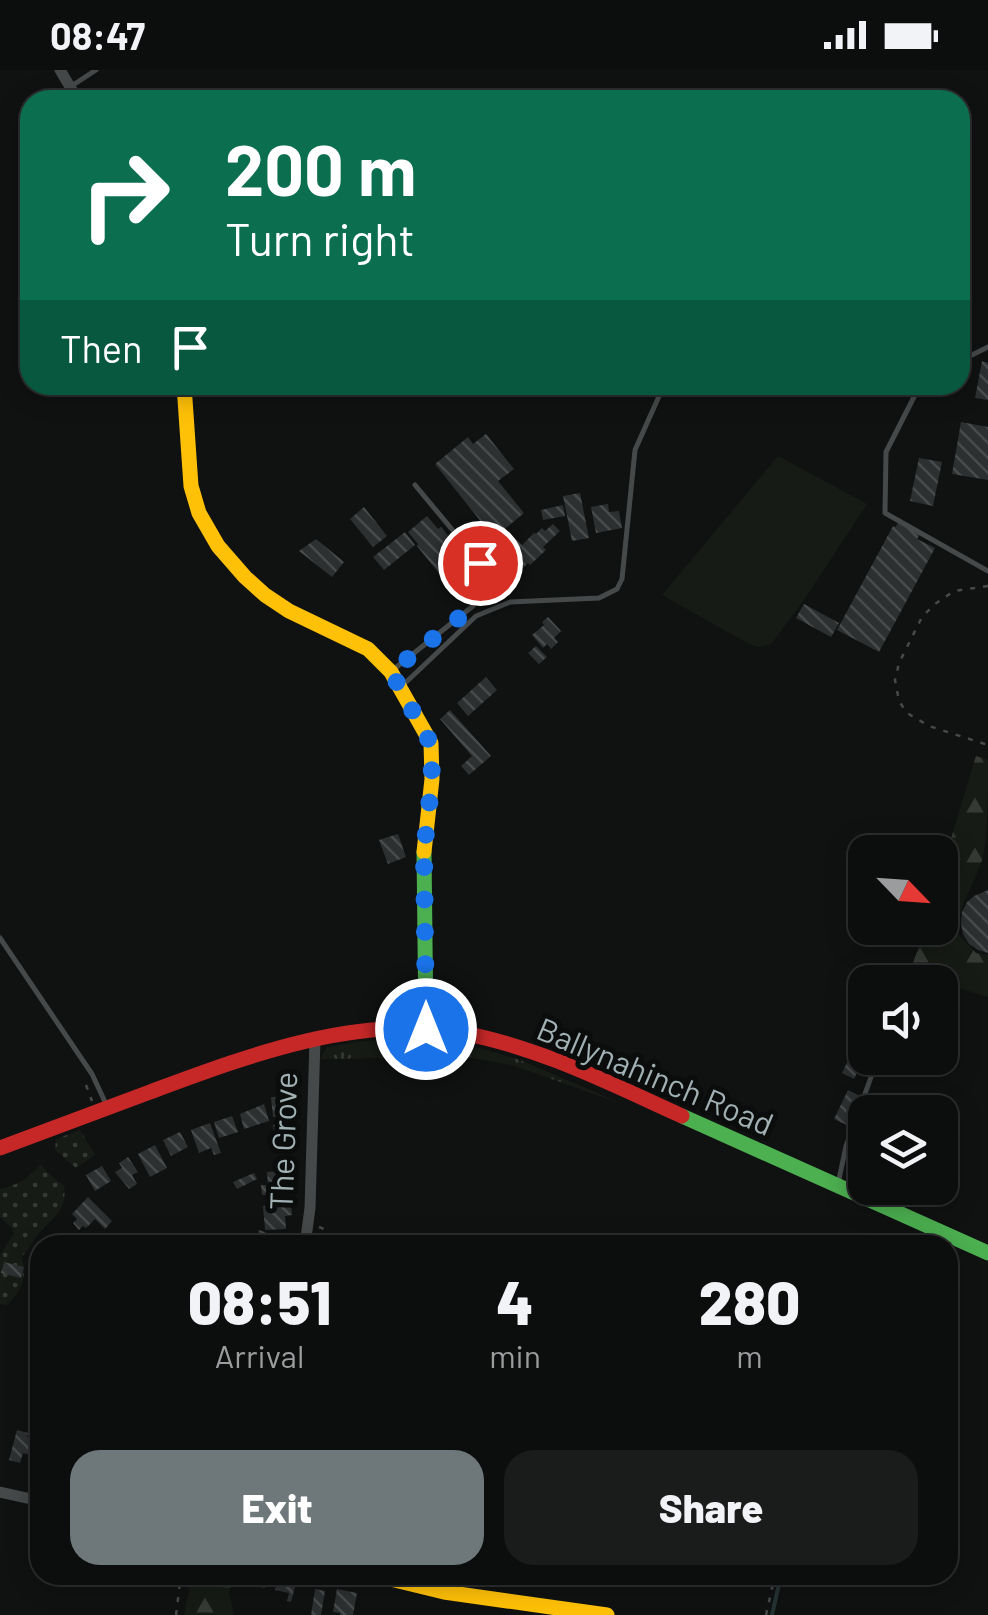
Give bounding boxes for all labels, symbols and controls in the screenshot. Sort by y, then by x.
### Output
text: 08:47 [50,12,145,58]
text: 200 m [225,126,416,210]
icon: right [60,130,190,260]
text: Turn right [225,211,415,265]
icon: arrive [163,320,218,375]
text: Then [60,325,143,371]
pin [438,521,523,606]
icon: arrive [453,536,508,591]
north arrow [848,835,958,945]
map controls [848,835,958,1205]
button: sound [848,965,958,1075]
position arrow [374,977,478,1081]
street label: Ballynahinch Road [532,1008,780,1142]
street label: The Grove [261,1071,303,1211]
button: layers [848,1095,958,1205]
text: 08:51 [188,1265,331,1337]
text: 4 [496,1265,534,1337]
text: 280 [699,1265,800,1337]
text: Arrival [215,1336,304,1374]
text: min [489,1336,541,1374]
text: m [736,1336,763,1374]
button: Exit [70,1450,484,1565]
button: Share [504,1450,918,1565]

